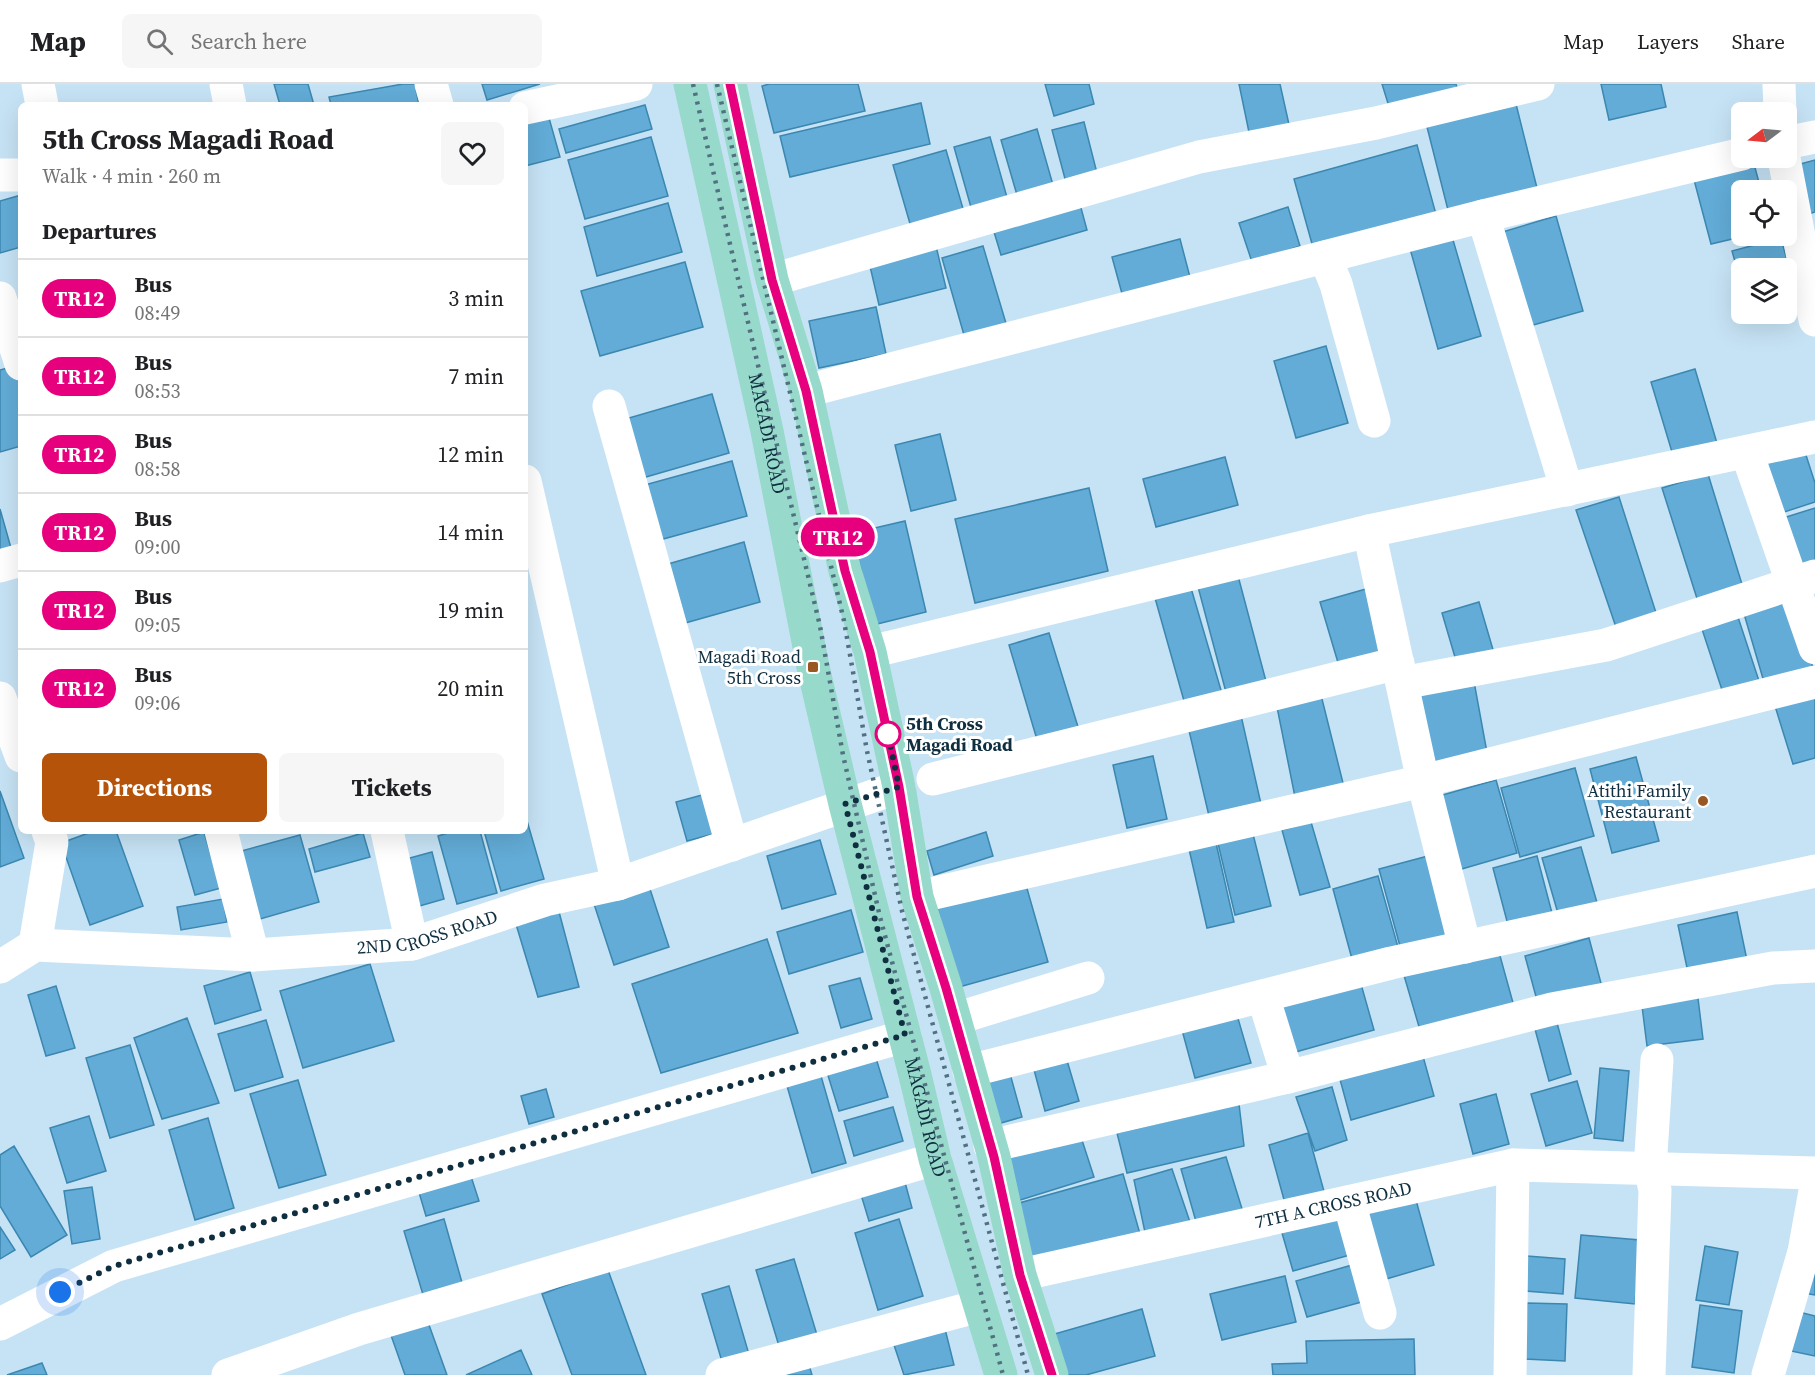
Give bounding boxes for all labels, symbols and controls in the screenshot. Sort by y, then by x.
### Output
search box [122,14,542,68]
text: Map [30,22,86,60]
icon: search [143,25,176,58]
text: Search here [191,26,307,56]
text: Map [1563,27,1604,56]
text: Layers [1637,27,1699,56]
text: Share [1732,27,1785,56]
north arrow [1731,102,1797,168]
map controls [1731,102,1797,324]
text: 5th Cross Magadi Road [42,120,334,158]
button: heart [441,122,504,185]
text: Walk · 4 min · 260 m [42,162,221,190]
button: locate [1731,180,1797,246]
text: Departures [42,216,156,246]
button: layers [1731,258,1797,324]
text: Bus [134,269,172,299]
text: 3 min [448,283,504,313]
text: TR12 [54,284,104,313]
text: 08:49 [134,299,180,327]
text: Bus [134,347,172,377]
text: 7 min [448,361,504,391]
text: TR12 [54,362,104,391]
street label: MAGADI ROAD [743,371,792,496]
text: 08:53 [134,377,180,405]
text: Bus [134,425,172,455]
text: 12 min [437,439,504,469]
text: TR12 [54,440,104,469]
text: 08:58 [134,455,180,483]
text: Bus [134,503,172,533]
text: 14 min [437,517,504,547]
text: TR12 [54,518,104,547]
line badge: TR12 [796,518,880,556]
text: TR12 [813,523,863,552]
text: 09:00 [134,533,180,561]
text: Bus [134,581,172,611]
text: 19 min [437,595,504,625]
text: TR12 [54,596,104,625]
text: 09:05 [134,611,180,639]
place label: Magadi Road 5th Cross [697,644,801,690]
text: Bus [134,659,172,689]
marker: Magadi Road 5th Cross [806,660,820,674]
text: 20 min [437,673,504,703]
text: TR12 [54,674,104,703]
text: 09:06 [134,689,180,717]
place label: 5th Cross Magadi Road [906,711,1013,757]
marker: 5th Cross Magadi Road [875,721,901,747]
button: Directions [42,753,267,822]
button: Tickets [279,753,504,822]
place label: Atithi Family Restaurant [1587,778,1692,824]
marker: Atithi Family Restaurant [1696,794,1710,808]
street label: 2ND CROSS ROAD [356,904,501,960]
street label: MAGADI ROAD [899,1055,953,1180]
street label: 7TH A CROSS ROAD [1252,1175,1414,1234]
your location [45,1277,75,1307]

